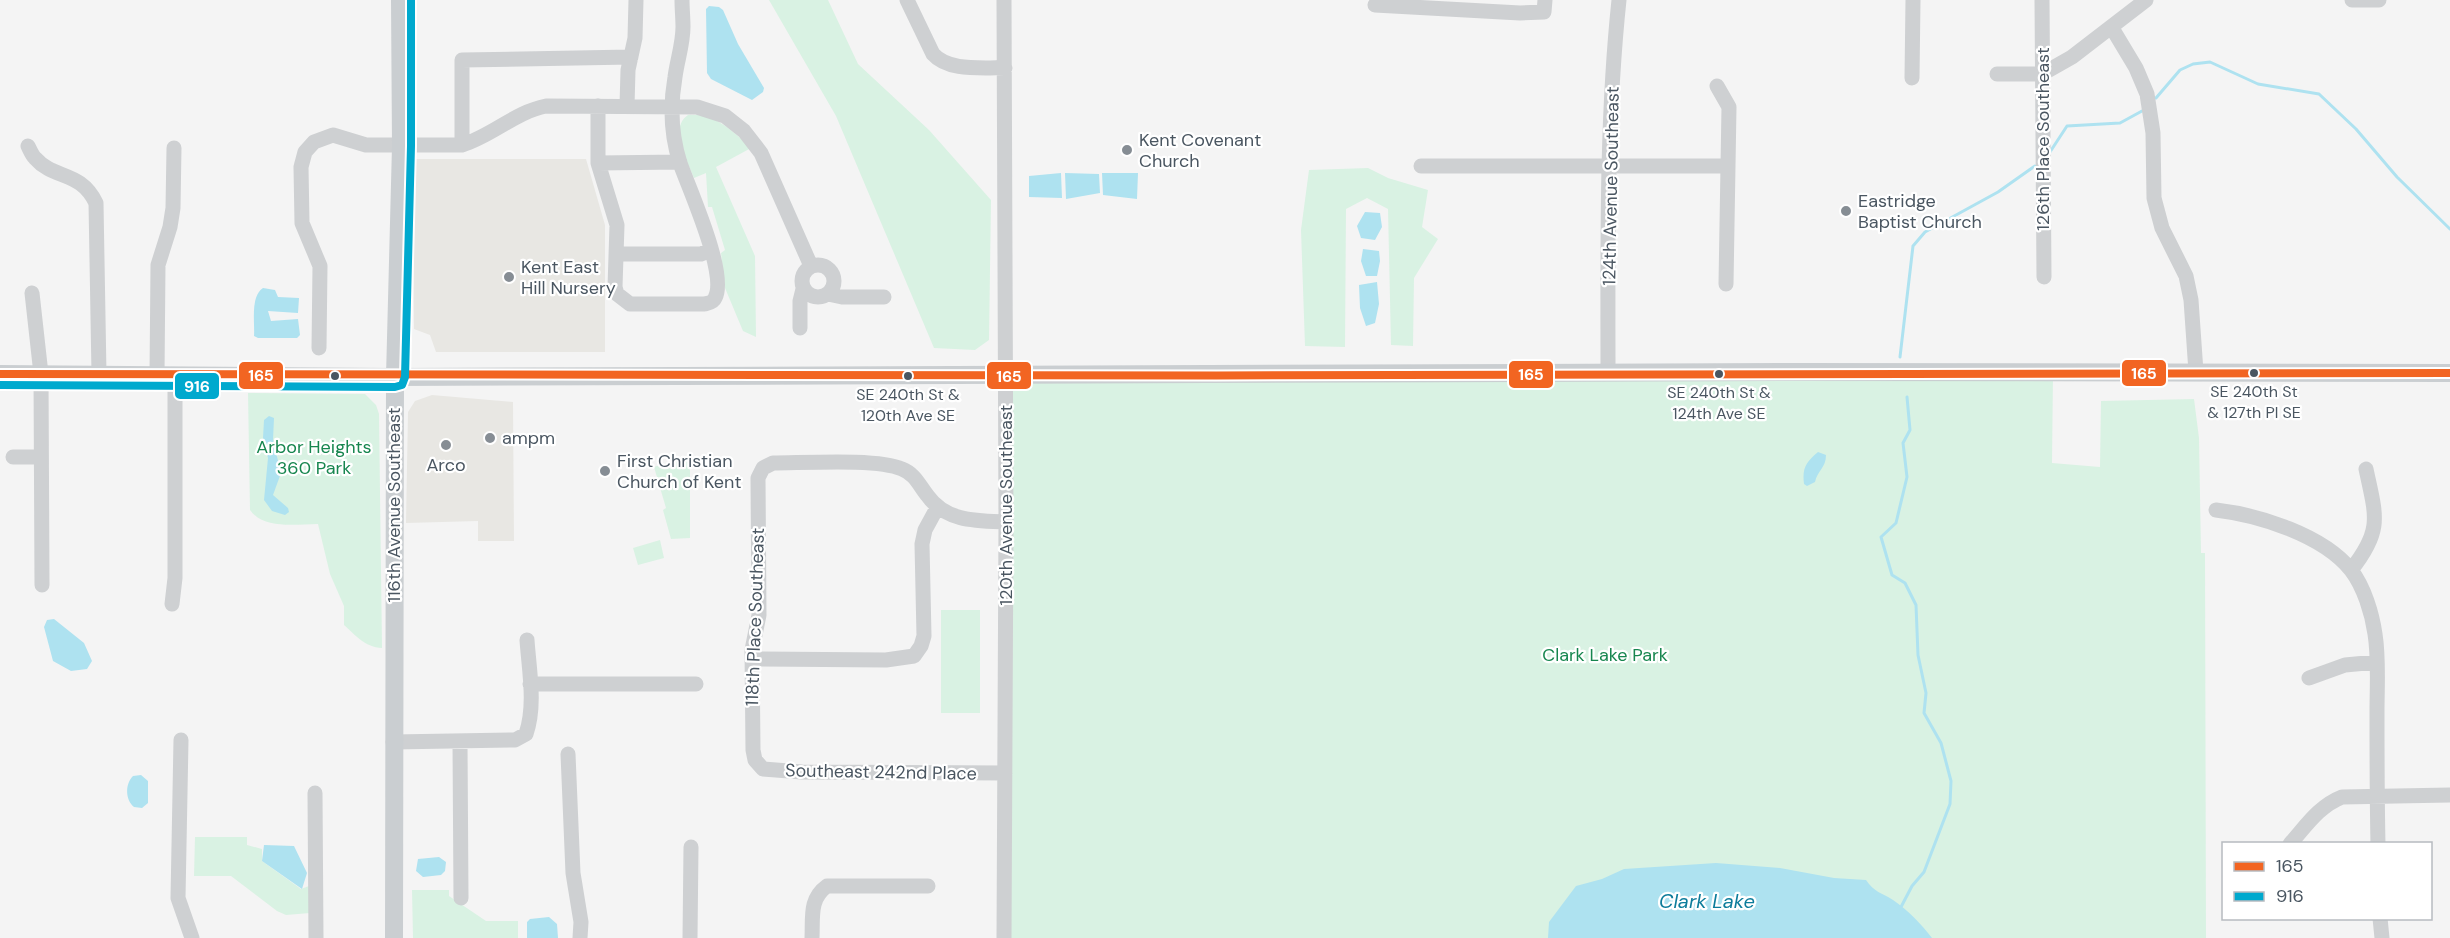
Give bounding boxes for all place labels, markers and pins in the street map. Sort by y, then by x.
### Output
place label: Kent Covenant Church [1139,128,1261,173]
marker: Kent Covenant Church [1120,143,1134,157]
place label: Eastridge Baptist Church [1858,189,1982,234]
marker: Eastridge Baptist Church [1839,204,1853,218]
place label: Kent East Hill Nursery [521,255,616,300]
marker: Kent East Hill Nursery [502,270,516,284]
marker: SE 240th St & 127th Pl SE [2248,367,2260,379]
marker: SE 240th St & 124th Ave SE [1713,368,1725,380]
unlabelled marker [329,370,341,382]
marker: SE 240th St & 120th Ave SE [902,370,914,382]
place label: SE 240th St & 127th Pl SE [2207,381,2301,423]
place label: SE 240th St & 124th Ave SE [1667,382,1771,424]
place label: SE 240th St & 120th Ave SE [856,384,960,426]
place label: ampm [502,426,555,450]
marker: ampm [483,431,497,445]
marker: Arco [439,438,453,452]
place label: First Christian Church of Kent [617,449,741,494]
place label: Arco [426,453,466,477]
marker: First Christian Church of Kent [598,464,612,478]

